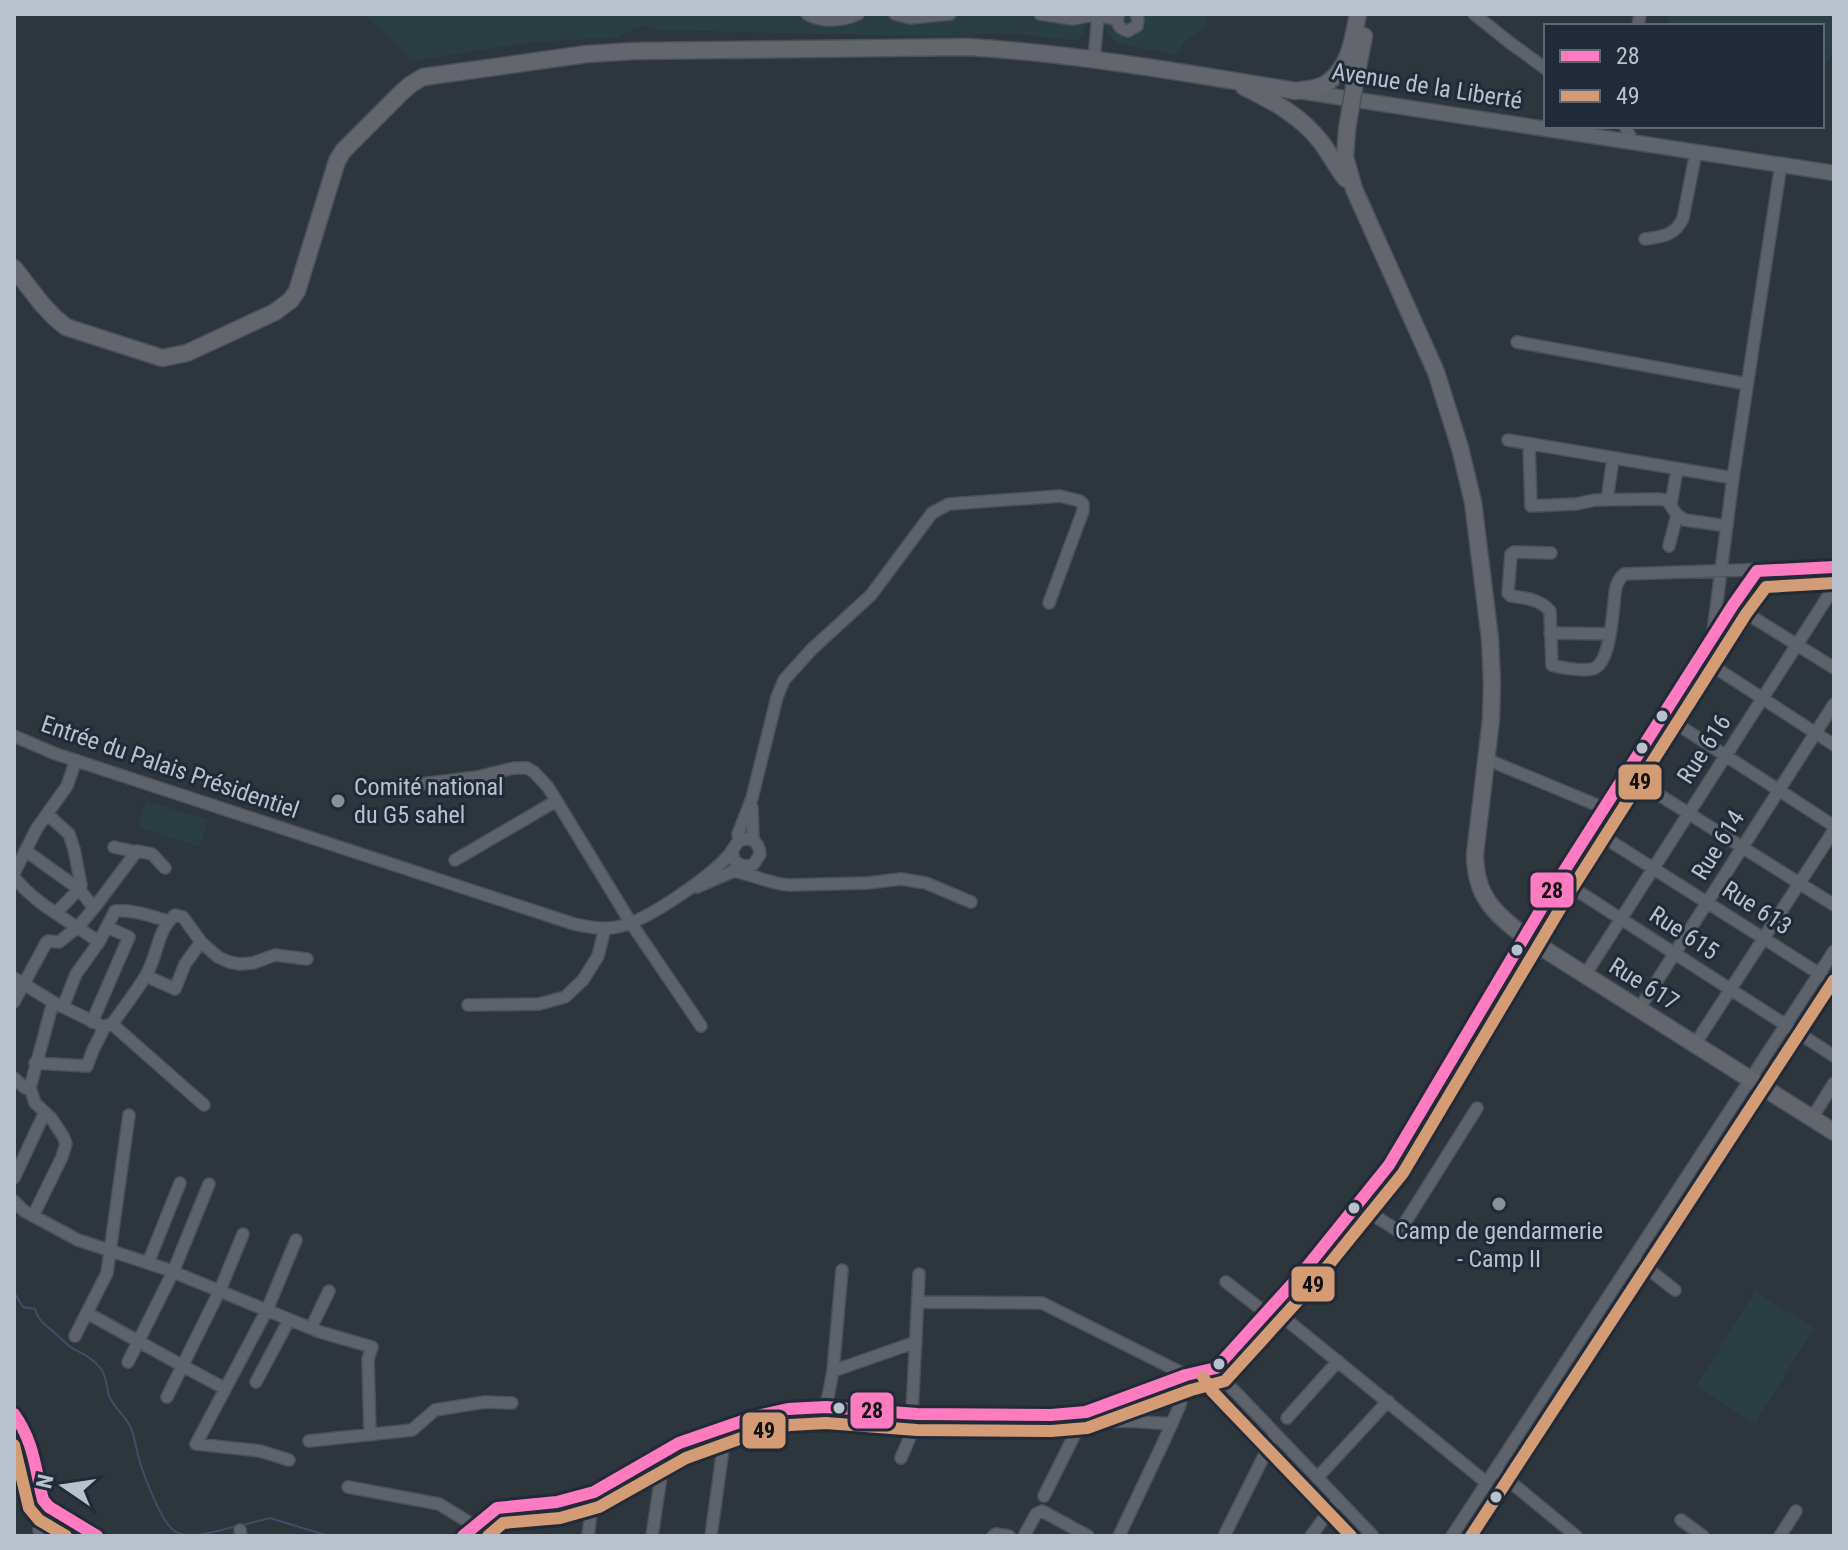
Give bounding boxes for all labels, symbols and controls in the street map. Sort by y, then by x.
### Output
legend [1544,24,1824,128]
text: 28 [1616,42,1640,70]
street label: Avenue de la Liberté [1330,57,1524,115]
text: 49 [1616,82,1640,110]
unlabelled marker [1654,708,1670,724]
street label: Rue 616 [1671,709,1737,789]
street label: Entrée du Palais Présidentiel [37,710,303,824]
unlabelled marker [1634,740,1650,756]
line badge: 49 [1617,763,1663,801]
text: 49 [1629,769,1651,794]
place label: Comité national du G5 sahel [354,773,504,829]
marker: Comité national du G5 sahel [329,792,347,810]
street label: Rue 614 [1686,805,1750,885]
line badge: 28 [1529,871,1575,909]
street label: Rue 613 [1717,875,1797,941]
text: 28 [1541,878,1563,903]
street label: Rue 615 [1644,900,1724,966]
unlabelled marker [1509,942,1525,958]
street label: Rue 617 [1604,952,1684,1016]
marker: Camp de gendarmerie - Camp II [1490,1195,1508,1213]
unlabelled marker [1346,1200,1362,1216]
place label: Camp de gendarmerie - Camp II [1395,1217,1603,1273]
line badge: 49 [1290,1265,1336,1303]
text: 49 [1302,1272,1324,1297]
unlabelled marker [1211,1356,1227,1372]
line badge: 28 [849,1391,895,1430]
text: 28 [861,1398,883,1423]
unlabelled marker [831,1400,847,1416]
line badge: 49 [741,1411,787,1450]
text: 49 [753,1418,775,1443]
north arrow [24,1446,104,1526]
text: N [31,1472,59,1491]
unlabelled marker [1488,1489,1504,1505]

